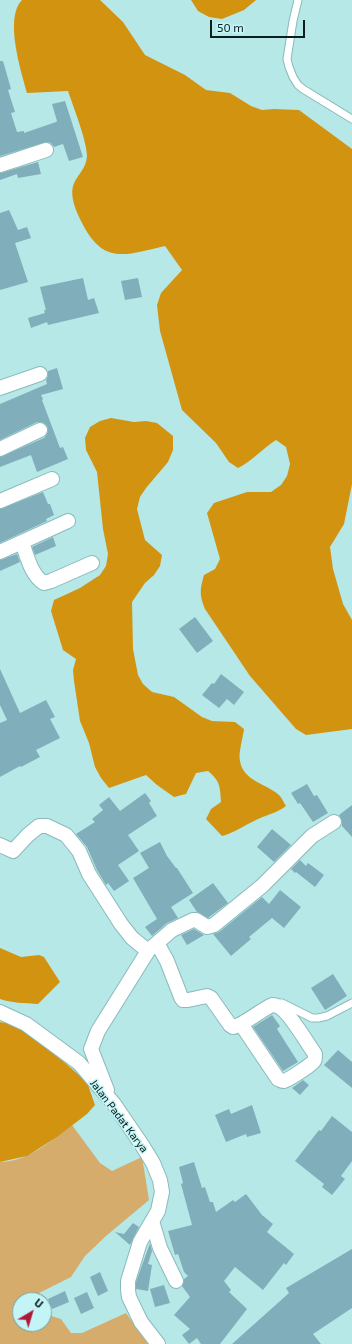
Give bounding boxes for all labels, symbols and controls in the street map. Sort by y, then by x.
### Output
scale bar [212,12,307,38]
text: 50 m [217,20,244,34]
street label: Jalan Padat Karya [87,1077,151,1155]
north arrow [12,1292,52,1332]
text: U [32,1295,46,1310]

